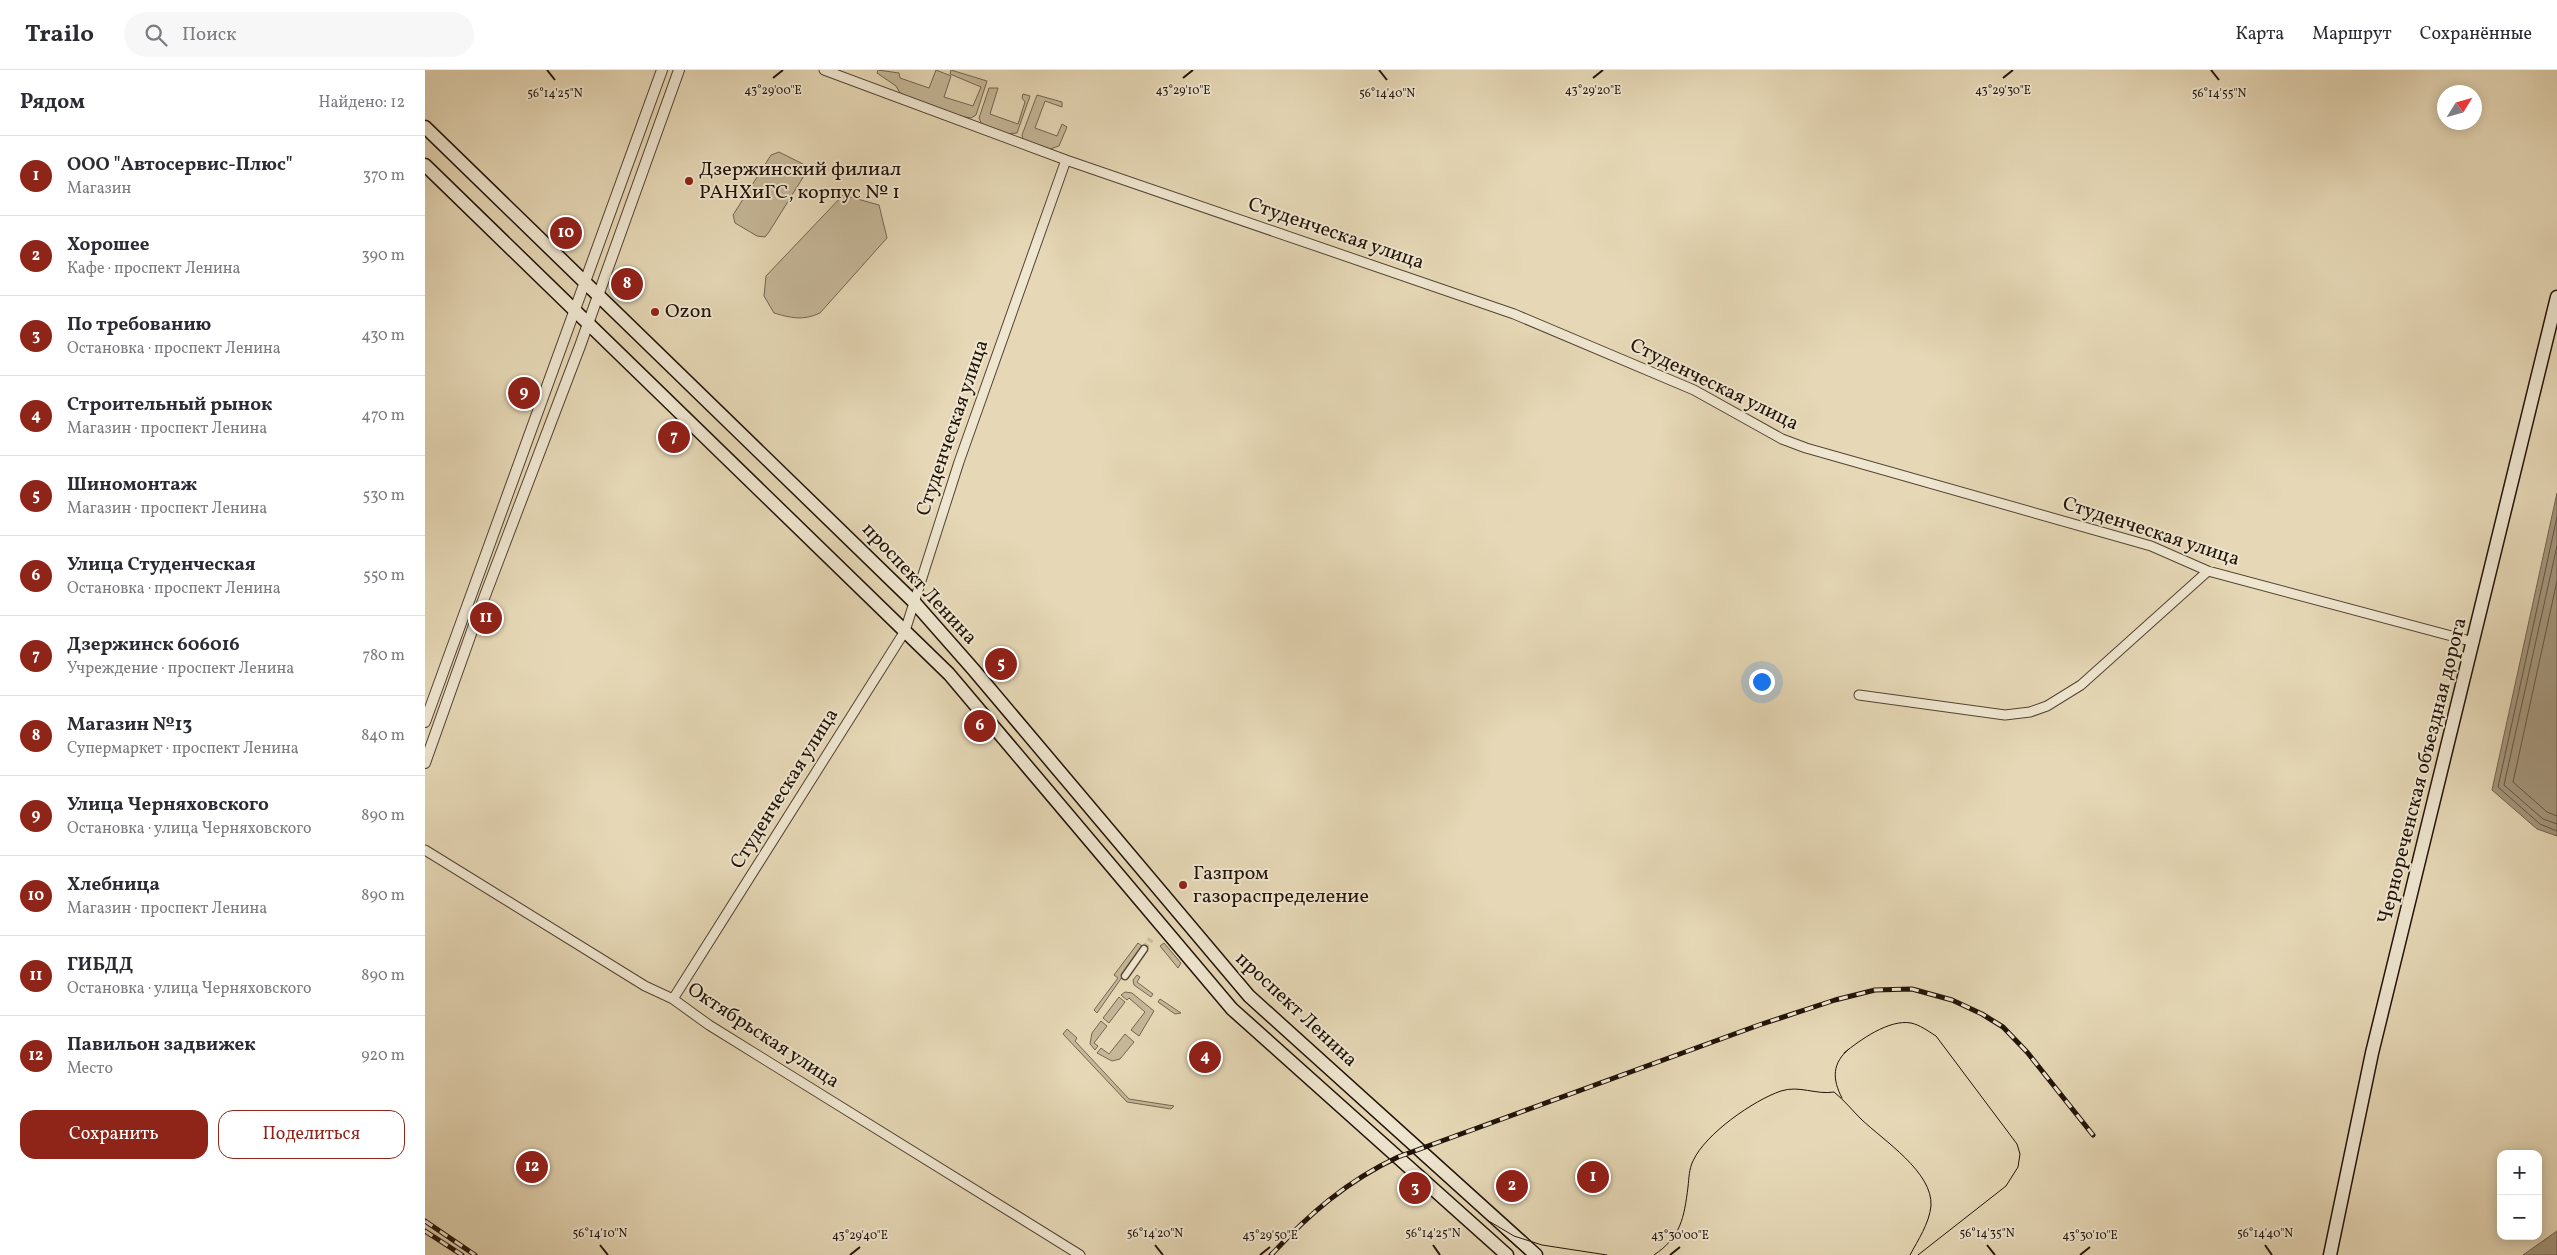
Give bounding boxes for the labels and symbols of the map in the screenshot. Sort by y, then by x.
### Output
text: 43°29'00"E [744,83,802,99]
text: 43°29'10"E [1156,83,1210,99]
text: 43°29'20"E [1565,83,1621,99]
text: 43°29'30"E [1975,83,2031,99]
north arrow [2437,85,2482,130]
text: 56°14'25"N [527,86,583,102]
text: 56°14'40"N [1359,86,1415,102]
text: 56°14'55"N [2192,86,2246,102]
place label: Дзержинский филиал РАНХиГС, корпус № 1 [699,156,901,207]
marker: Дзержинский филиал РАНХиГС, корпус № 1 [683,175,695,187]
street label: Студенческая улица [1244,191,1428,277]
pin: 10 [550,214,582,252]
pin: 8 [611,265,643,303]
place label: Ozon [665,298,712,326]
marker: Ozon [649,306,661,318]
street label: Студенческая улица [1625,332,1803,438]
street label: Студенческая улица [910,336,996,520]
pin: 9 [508,374,540,412]
pin: 7 [658,418,690,456]
street label: Студенческая улица [2059,490,2243,574]
street label: проспект Ленина [855,517,983,651]
pin: 11 [470,599,502,637]
street label: Чернореченская объездная дорога [2371,615,2475,927]
pin: 5 [985,645,1017,683]
your location [1749,669,1775,695]
street label: Студенческая улица [724,703,846,875]
pin: 6 [964,707,996,745]
place label: Газпром газораспределение [1193,860,1369,911]
marker: Газпром газораспределение [1177,879,1189,891]
street label: проспект Ленина [1229,946,1363,1074]
street label: Октябрьская улица [681,976,845,1096]
pin: 4 [1189,1038,1221,1076]
pin: 12 [516,1148,548,1186]
pin: 1 [1577,1158,1609,1196]
pin: 2 [1496,1167,1528,1205]
pin: 3 [1399,1169,1431,1207]
text: 56°14'10"N [573,1226,627,1242]
text: 56°14'20"N [1127,1226,1183,1242]
text: 56°14'25"N [1405,1226,1461,1242]
text: 56°14'35"N [1959,1226,2015,1242]
text: 56°14'40"N [2237,1226,2293,1242]
text: 43°29'40"E [832,1228,888,1244]
text: 43°29'50"E [1242,1228,1298,1244]
text: 43°30'00"E [1651,1228,1709,1244]
text: 43°30'10"E [2062,1228,2118,1244]

